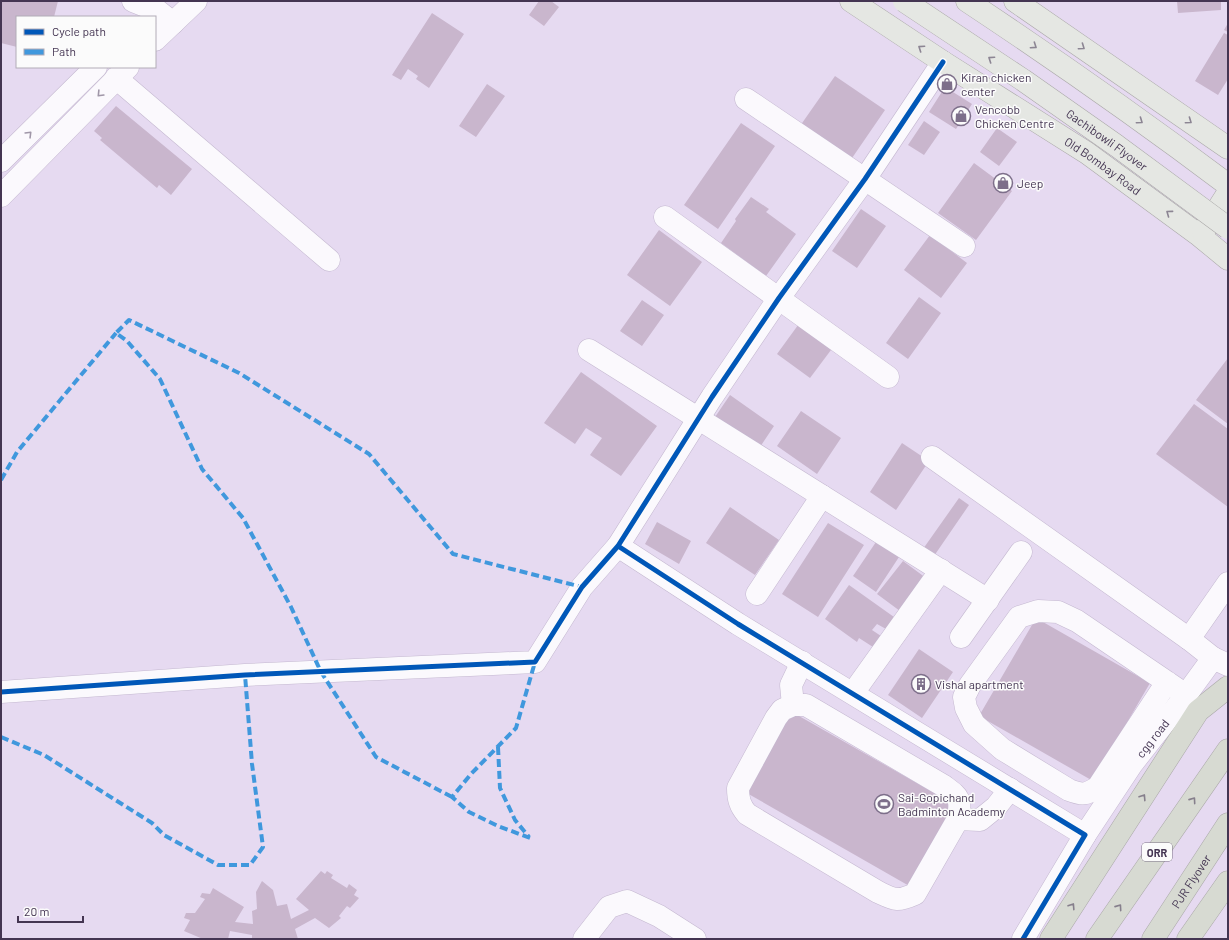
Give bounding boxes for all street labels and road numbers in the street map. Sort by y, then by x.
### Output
street label: Gachibowli Flyover [1064,106,1151,174]
street label: Old Bombay Road [1062,134,1144,197]
street label: cgg road [1133,716,1172,760]
road number: ORR [1142,843,1172,861]
street label: PJR Flyover [1168,851,1214,911]

